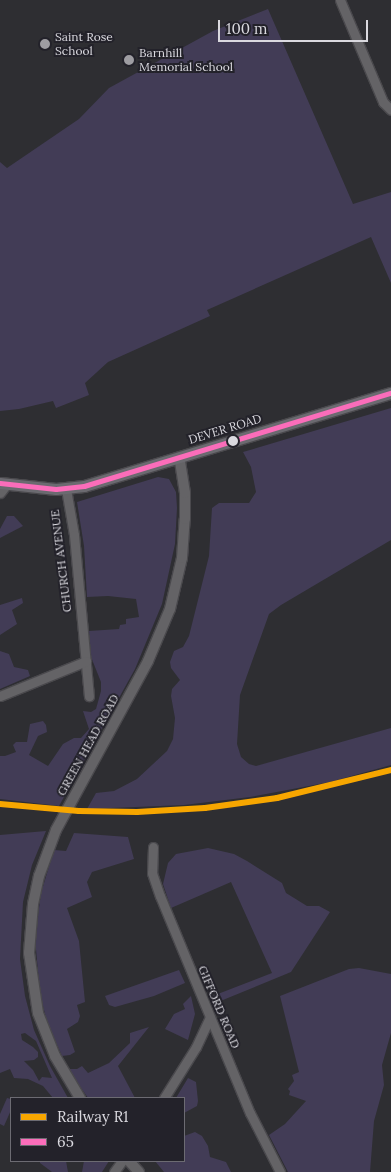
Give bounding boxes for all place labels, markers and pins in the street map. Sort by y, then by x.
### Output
place label: Saint Rose School [55,30,113,58]
marker: Saint Rose School [39,38,51,50]
place label: Barnhill Memorial School [139,46,233,74]
marker: Barnhill Memorial School [123,54,135,66]
unlabelled marker [228,436,238,446]

